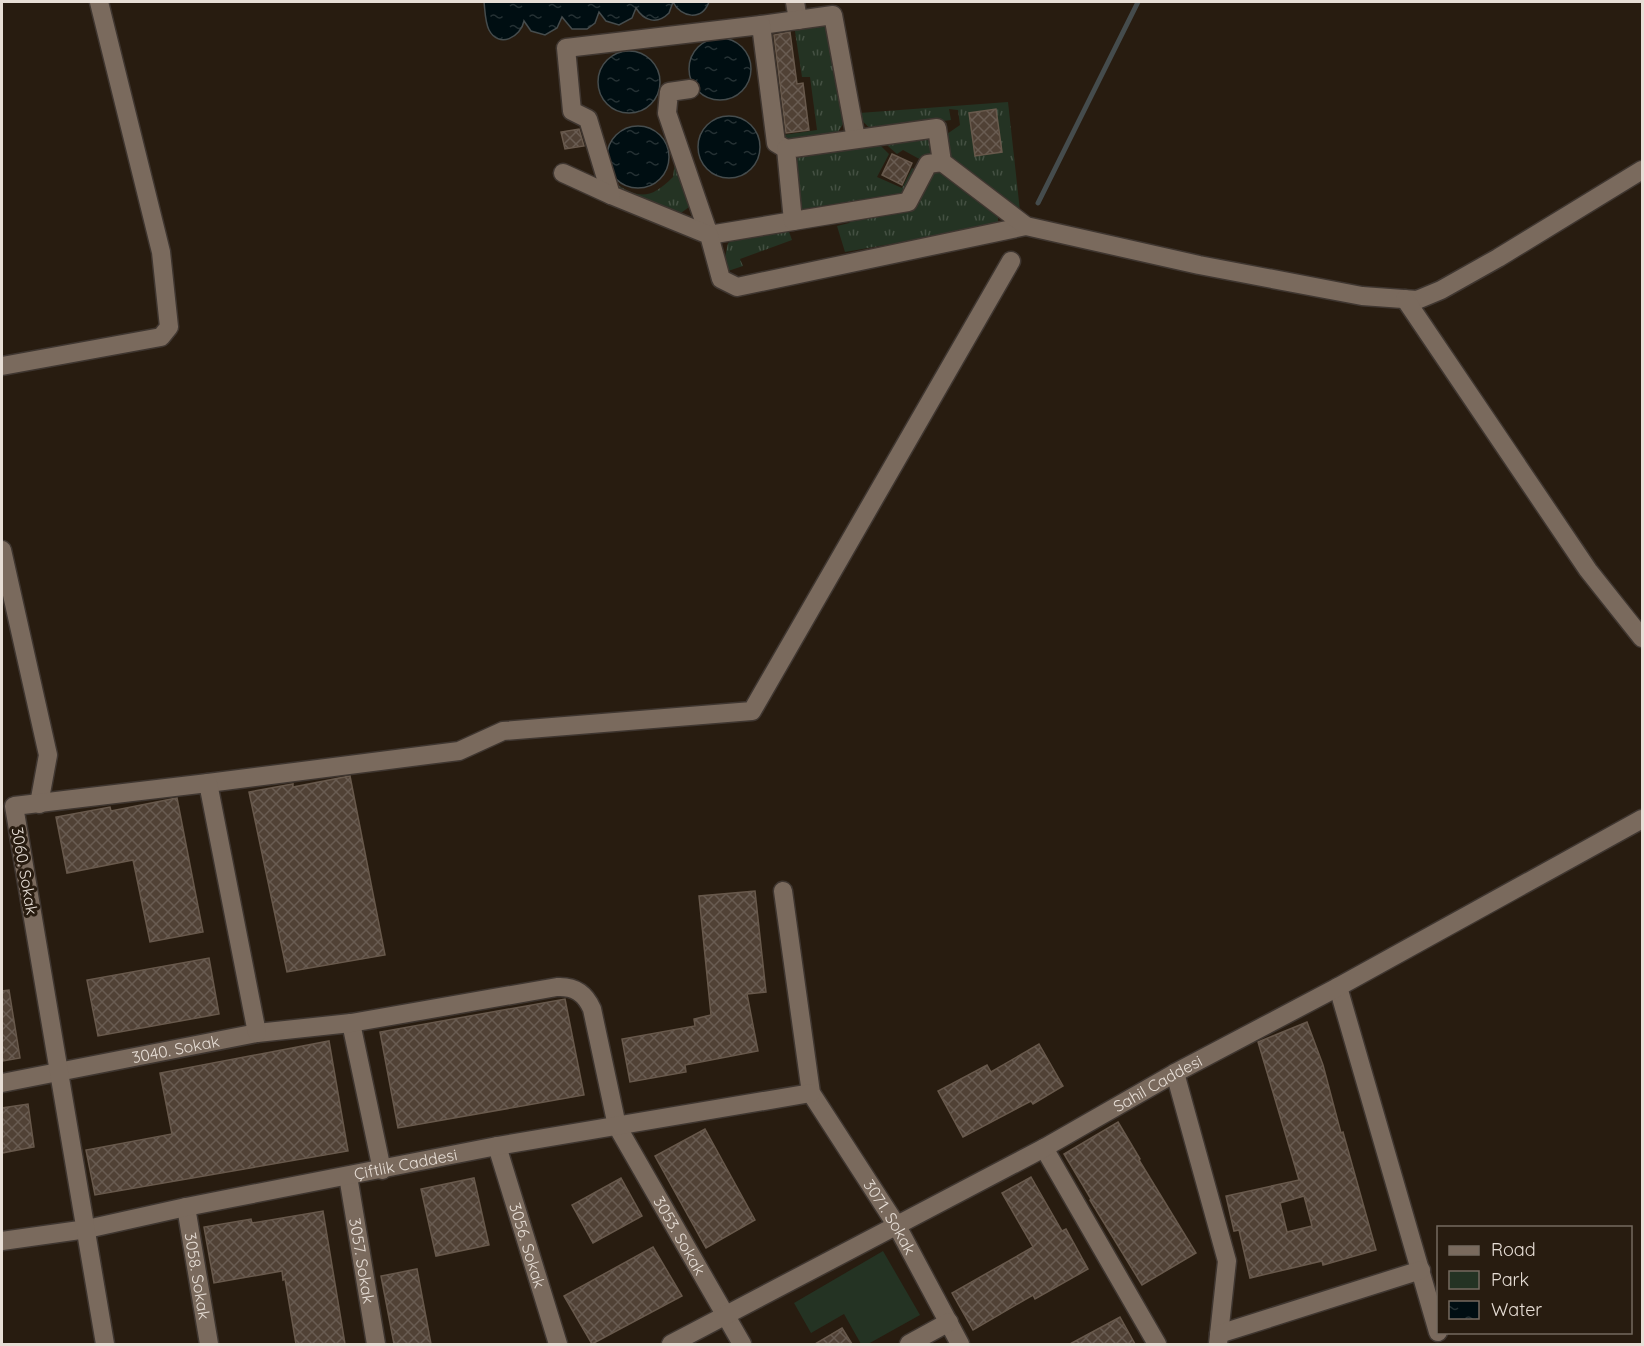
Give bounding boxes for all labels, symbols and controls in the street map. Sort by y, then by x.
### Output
street label: 3060. Sokak [7,826,43,916]
street label: 3040. Sokak [130,1031,221,1067]
street label: Sahil Caddesi [1110,1051,1205,1116]
street label: Çiftlik Caddesi [352,1144,459,1184]
street label: 3071. Sokak [859,1176,920,1258]
street label: 3053. Sokak [649,1193,710,1279]
street label: 3056. Sokak [505,1200,550,1290]
street label: 3057. Sokak [345,1216,379,1305]
legend [1437,1226,1632,1334]
street label: 3058. Sokak [180,1231,215,1321]
text: Road [1491,1238,1536,1261]
text: Park [1491,1268,1529,1291]
text: Water [1491,1298,1542,1321]

